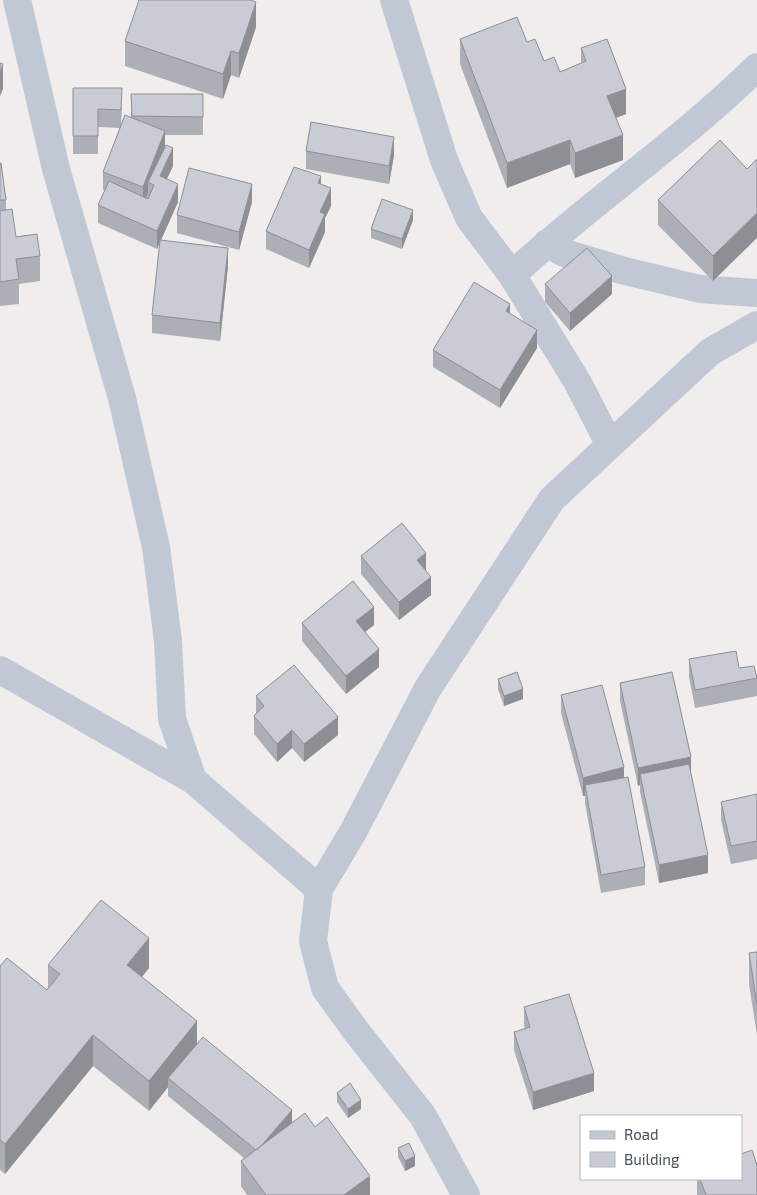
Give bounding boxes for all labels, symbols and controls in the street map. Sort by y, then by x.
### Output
legend [580,1115,742,1180]
text: Road [624,1125,659,1143]
text: Building [624,1150,680,1168]

